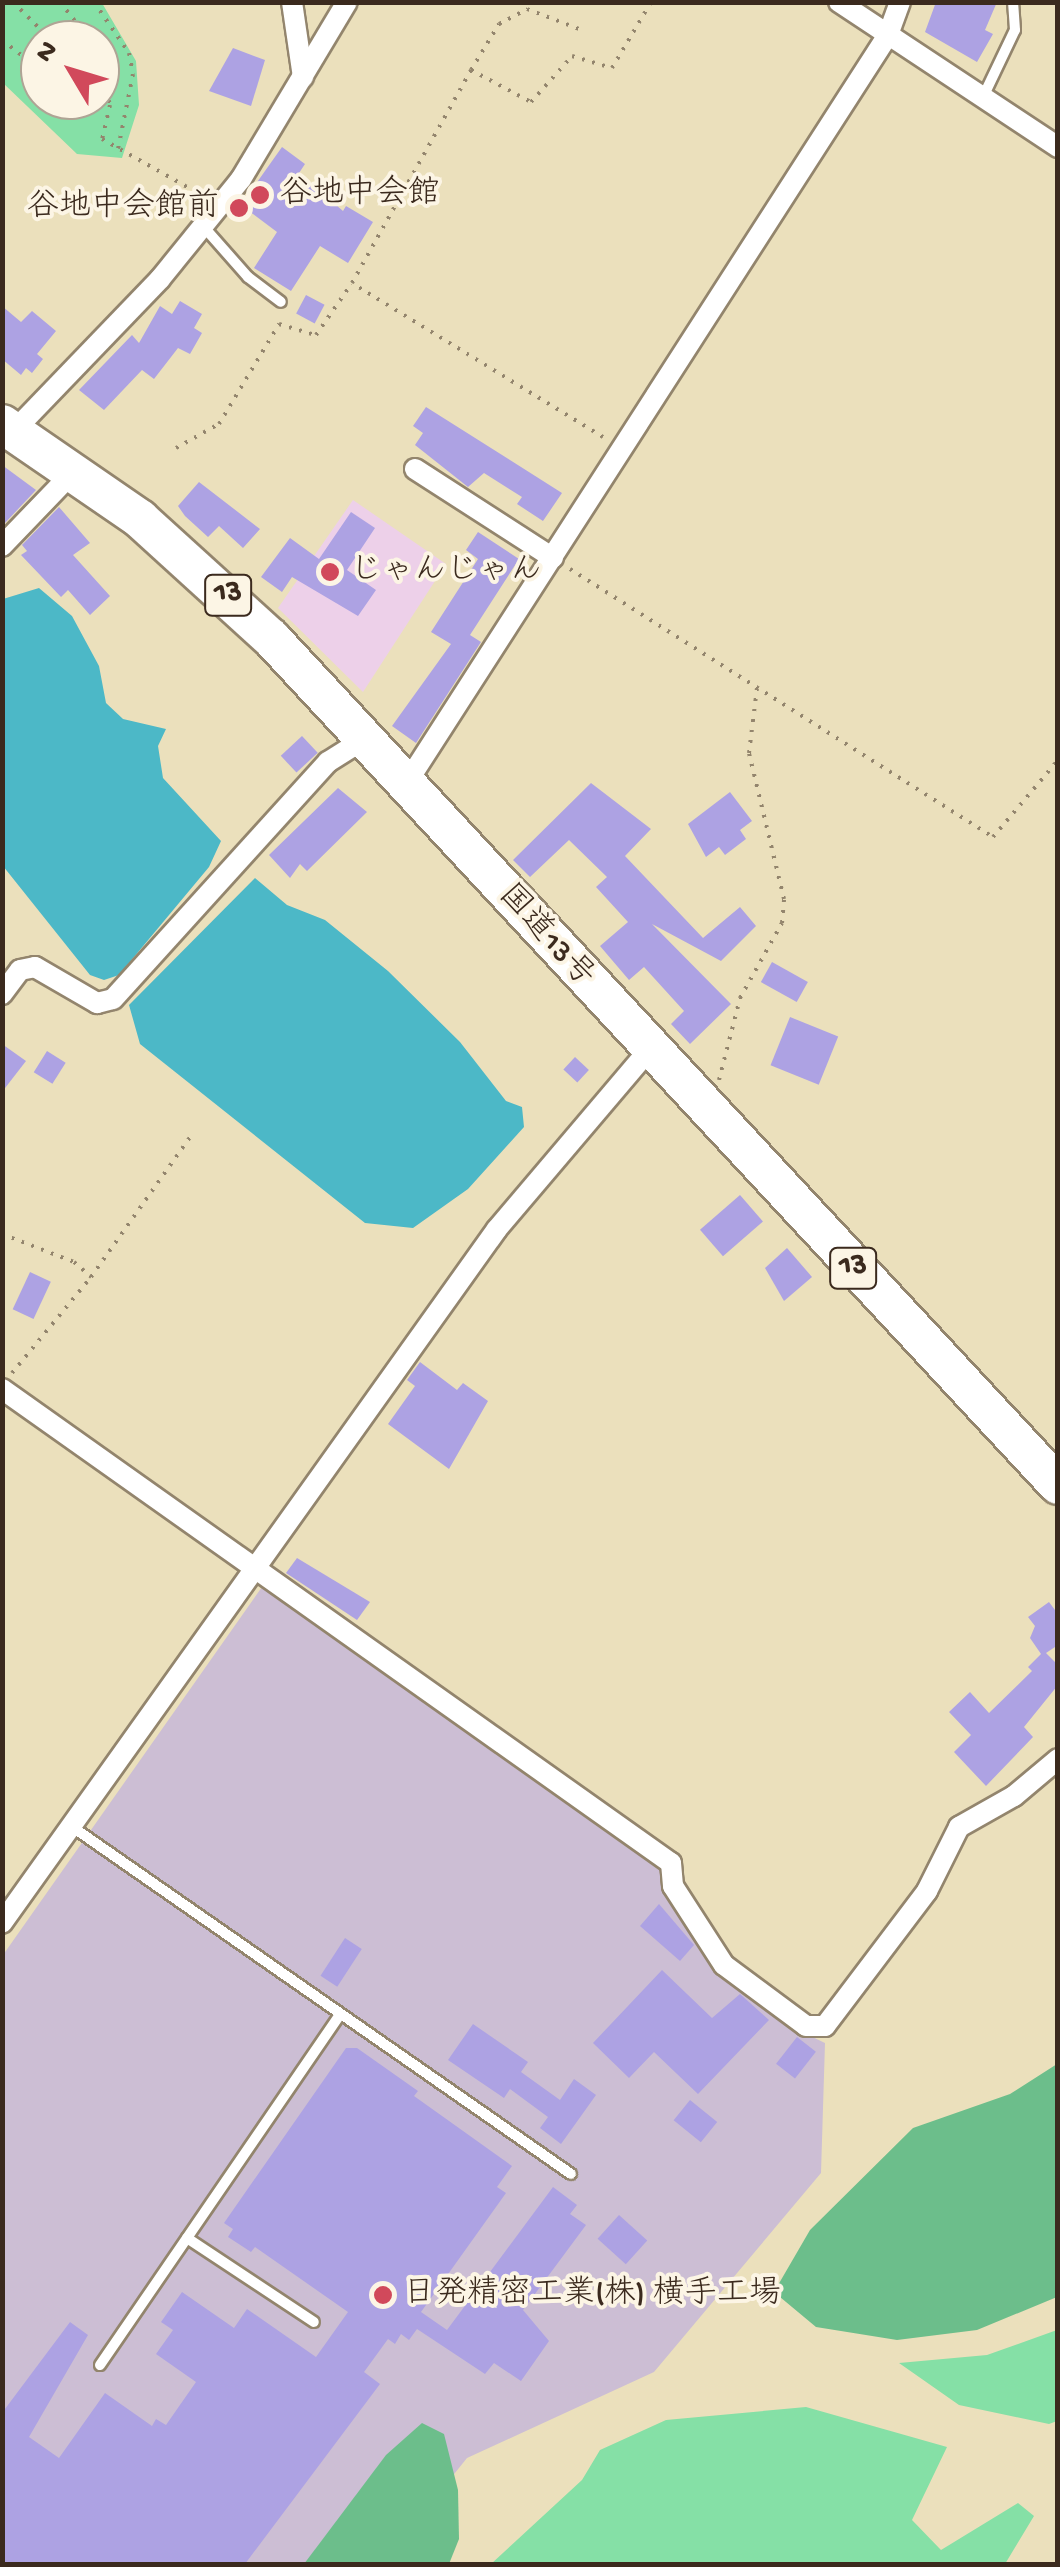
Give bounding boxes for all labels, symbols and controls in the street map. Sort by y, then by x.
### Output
north arrow [20,20,120,120]
text: N [29,35,66,70]
place label: 谷地中会館 [280,176,440,214]
marker: 谷地中会館 [249,184,271,206]
place label: 谷地中会館前 [27,189,219,227]
marker: 谷地中会館前 [228,197,250,219]
place label: じゃんじゃん [350,553,542,591]
marker: じゃんじゃん [319,561,341,583]
road number: 13 [203,570,253,620]
street label: 国道13号 [489,878,601,996]
road number: 13 [828,1243,878,1293]
place label: 日発精密工業(株) 横手工場 [403,2276,781,2314]
marker: 日発精密工業(株) 横手工場 [372,2284,394,2306]

